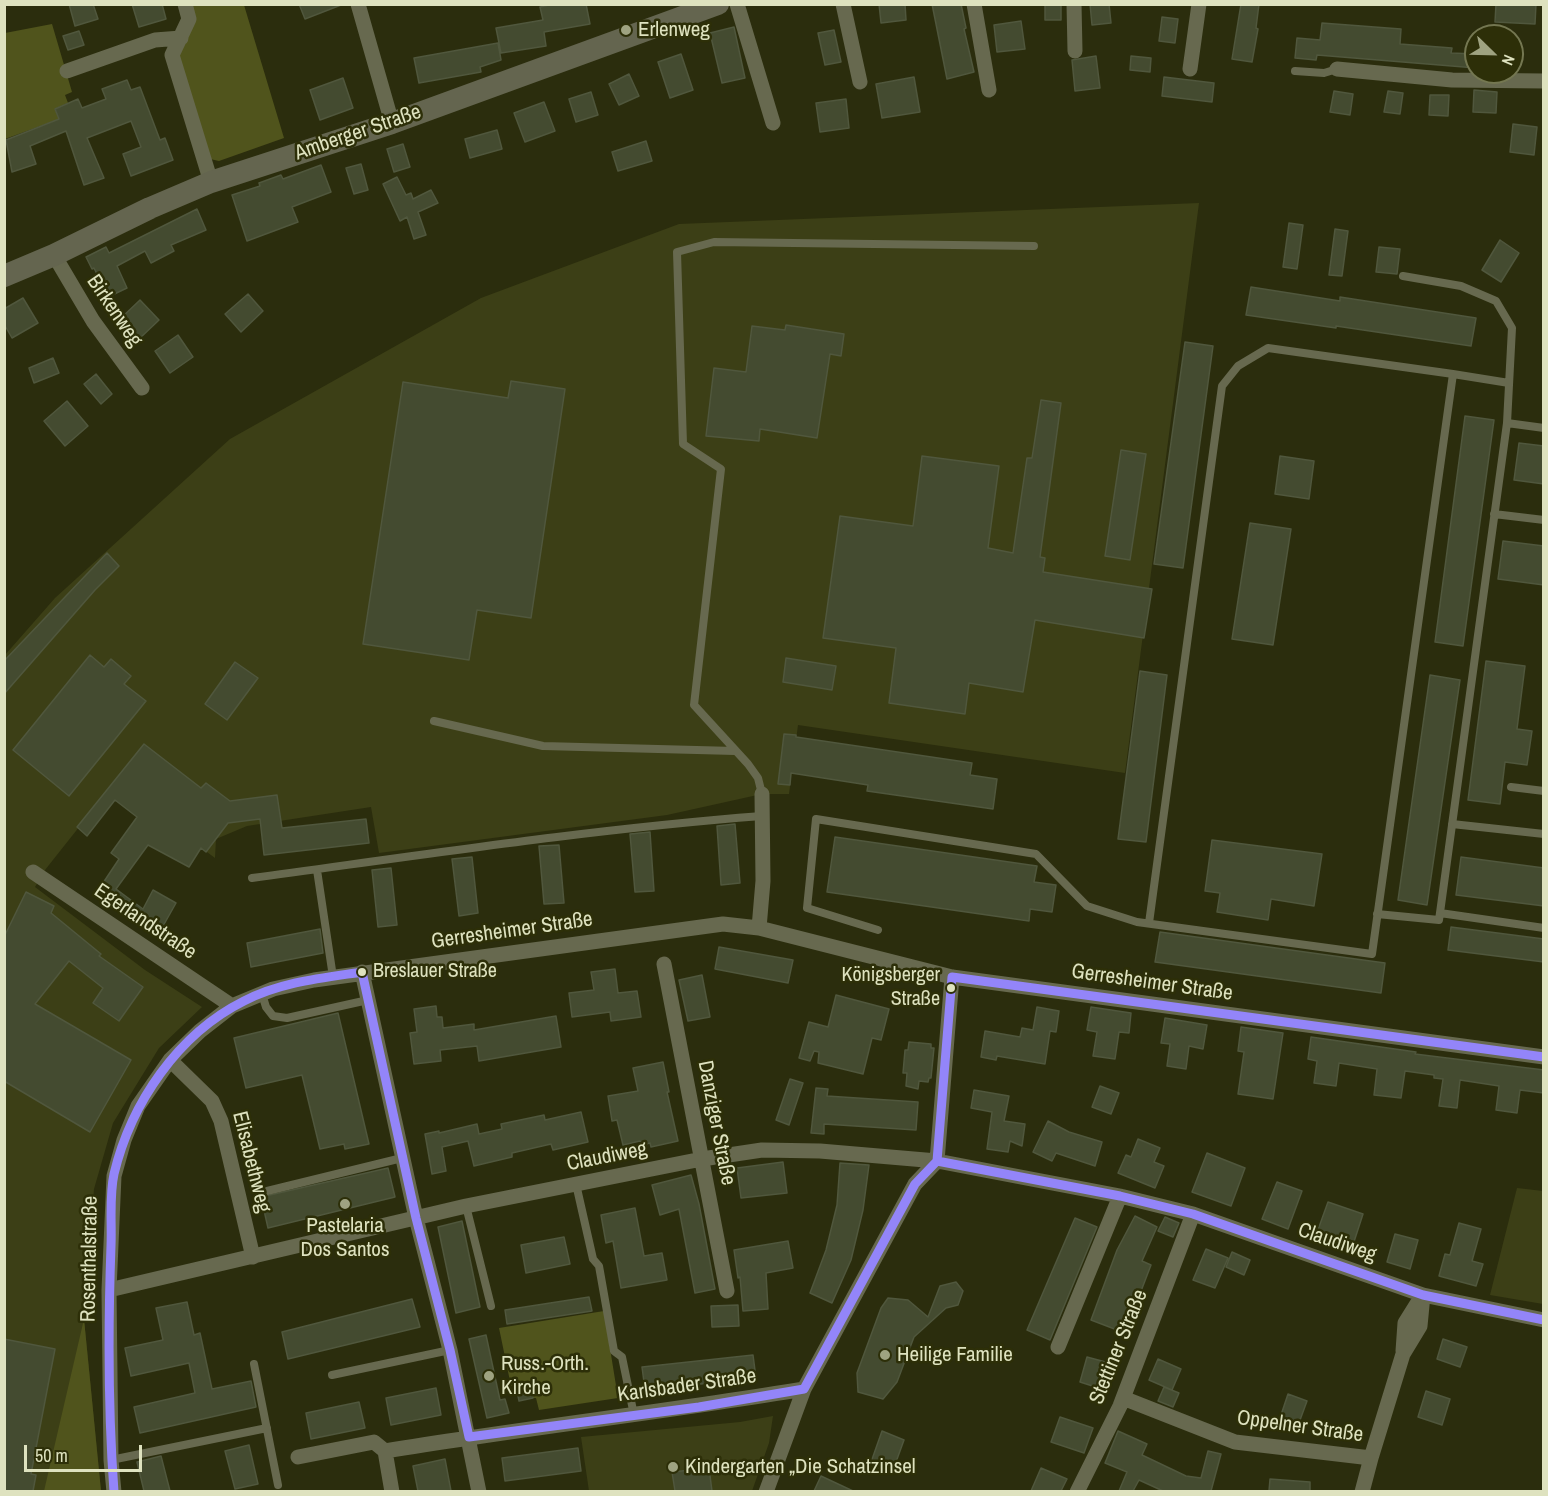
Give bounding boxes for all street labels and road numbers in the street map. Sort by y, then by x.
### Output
street label: Amberger Straße [291,100,425,166]
street label: Birkenweg [81,270,147,352]
street label: Egerlandstraße [89,879,201,965]
street label: Gerresheimer Straße [430,907,594,955]
street label: Gerresheimer Straße [1070,959,1234,1007]
street label: Danziger Straße [692,1059,740,1187]
street label: Elisabethweg [226,1109,276,1215]
street label: Claudiweg [565,1137,649,1177]
street label: Rosenthalstraße [76,1196,104,1322]
street label: Claudiweg [1294,1218,1380,1268]
street label: Stettiner Straße [1085,1286,1153,1408]
street label: Karlsbader Straße [616,1364,758,1408]
street label: Oppelner Straße [1235,1406,1365,1448]

